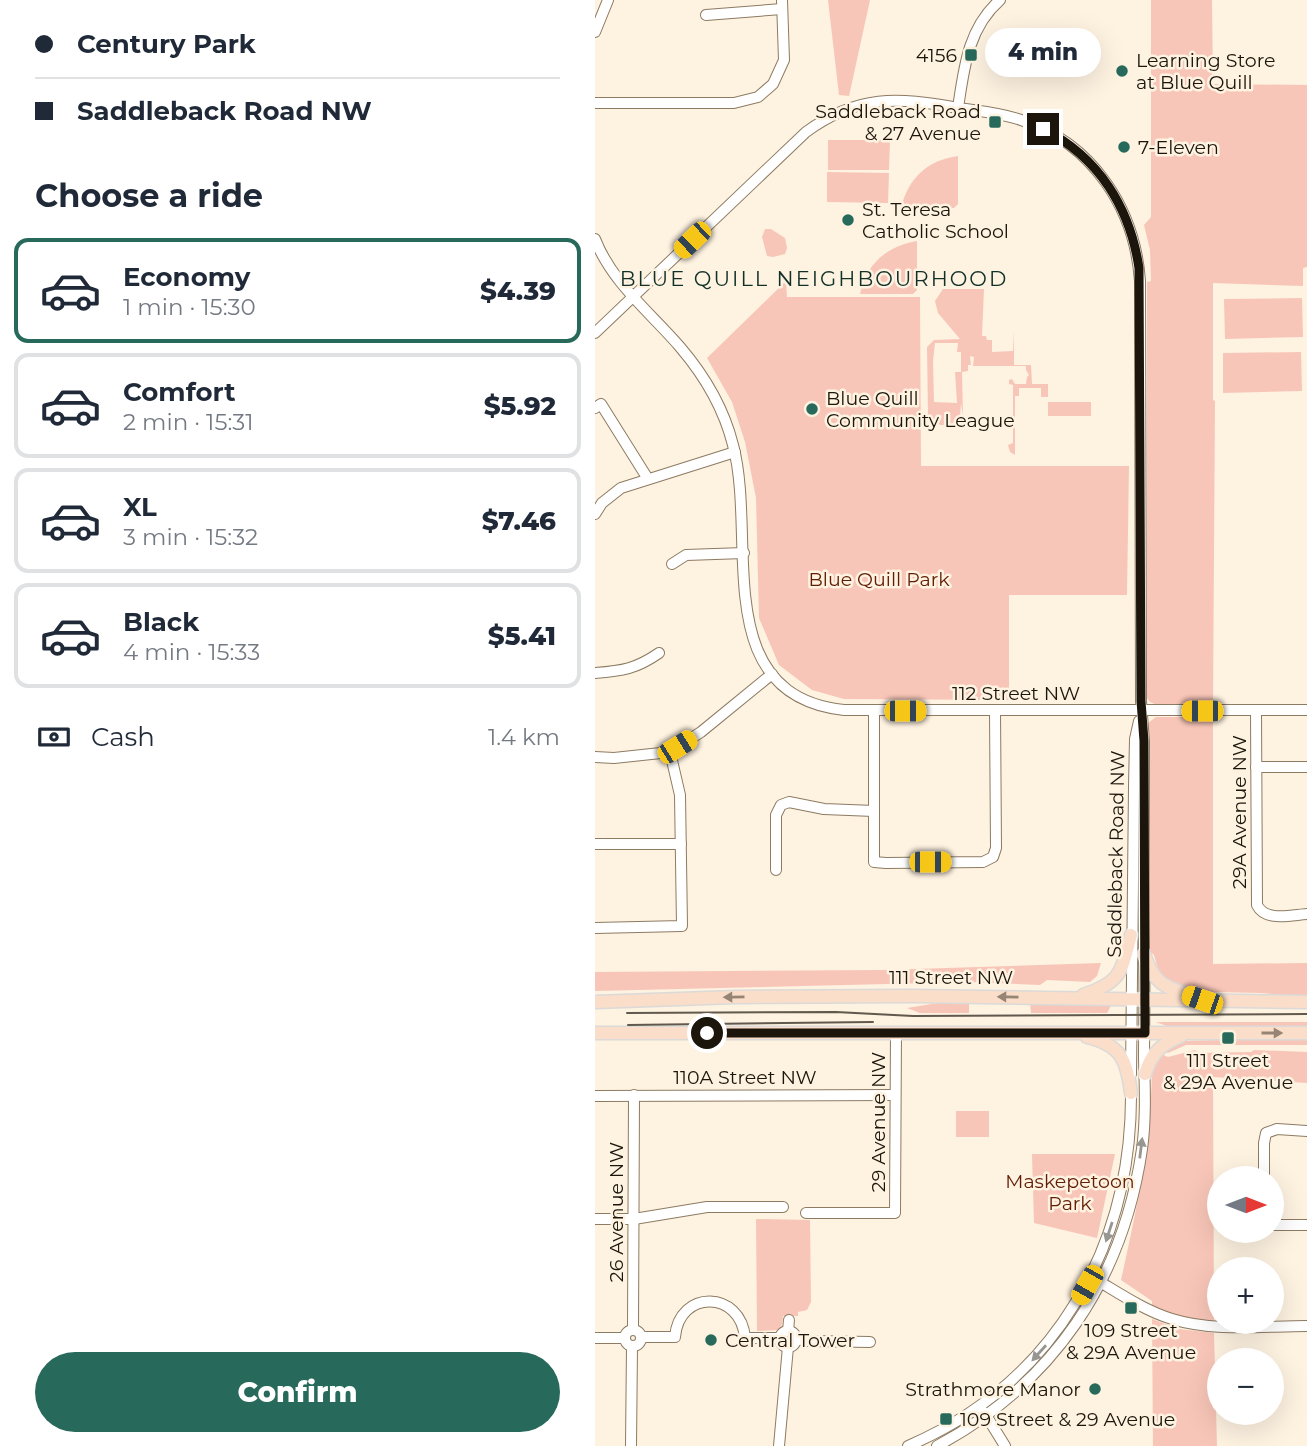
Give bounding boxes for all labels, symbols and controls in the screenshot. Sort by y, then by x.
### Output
callout: 4 min [985,27,1101,76]
text: Century Park [77,28,256,60]
text: 4 min [1008,38,1078,66]
place label: 4156 [916,44,957,67]
marker: 4156 [963,47,979,63]
place label: Learning Store at Blue Quill [1136,49,1276,94]
marker: Learning Store at Blue Quill [1114,63,1130,79]
text: Saddleback Road NW [77,95,372,127]
place label: Saddleback Road & 27 Avenue [815,100,981,145]
route end [1027,113,1059,145]
marker: Saddleback Road & 27 Avenue [987,114,1003,130]
place label: 7-Eleven [1138,136,1219,159]
marker: 7-Eleven [1116,139,1132,155]
text: Choose a ride [35,176,263,215]
place label: St. Teresa Catholic School [862,198,1009,243]
marker: St. Teresa Catholic School [840,212,856,228]
car [670,218,715,262]
icon: car [39,259,102,322]
text: Economy [123,261,250,293]
district label: BLUE QUILL NEIGHBOURHOOD [620,266,1008,291]
text: $4.39 [480,275,556,307]
text: 1 min · 15:30 [123,293,256,321]
icon: car [39,374,102,437]
text: Comfort [123,376,235,408]
place label: Blue Quill Community League [826,387,1015,432]
text: $5.92 [484,390,556,422]
marker: Blue Quill Community League [804,401,820,417]
text: 2 min · 15:31 [123,408,254,436]
icon: car [39,489,102,552]
text: XL [123,491,157,523]
text: $7.46 [482,505,556,537]
text: 3 min · 15:32 [123,523,258,551]
park label: Blue Quill Park [808,568,950,591]
icon: car [39,604,102,667]
text: Black [123,606,199,638]
text: $5.41 [488,620,556,652]
text: 4 min · 15:33 [123,638,260,666]
street label: 112 Street NW [952,682,1080,705]
car [885,701,927,722]
car [1182,701,1224,722]
icon: cash [35,718,73,756]
text: Cash [91,721,155,753]
text: 1.4 km [488,723,560,751]
car [654,727,701,767]
street label: 29A Avenue NW [1228,735,1251,889]
street label: Saddleback Road NW [1103,750,1129,958]
car [910,852,952,873]
street label: 111 Street NW [889,966,1013,989]
car [1179,983,1226,1017]
one-way arrow [722,991,744,1003]
one-way arrow [997,991,1019,1002]
route start [691,1017,723,1049]
one-way arrow [1261,1027,1283,1039]
marker: 111 Street & 29A Avenue [1220,1030,1236,1046]
place label: 111 Street & 29A Avenue [1163,1049,1293,1094]
street label: 29 Avenue NW [867,1052,890,1192]
street label: 110A Street NW [673,1066,817,1089]
one-way arrow [1136,1136,1147,1158]
street label: 26 Avenue NW [605,1142,628,1282]
north arrow [1207,1166,1285,1242]
map controls [1207,1166,1284,1425]
park label: Maskepetoon Park [1005,1170,1135,1215]
one-way arrow [1104,1222,1114,1243]
button: + [1207,1257,1284,1334]
car [1068,1262,1107,1308]
marker: 109 Street & 29A Avenue [1123,1300,1139,1316]
place label: 109 Street & 29A Avenue [1066,1319,1196,1364]
place label: Central Tower [725,1329,855,1352]
marker: Central Tower [703,1332,719,1348]
one-way arrow [1031,1344,1047,1361]
button: − [1207,1348,1284,1425]
button: Confirm [35,1352,560,1432]
place label: Strathmore Manor [905,1378,1081,1401]
marker: Strathmore Manor [1087,1381,1103,1397]
place label: 109 Street & 29 Avenue [960,1408,1175,1431]
marker: 109 Street & 29 Avenue [938,1411,954,1427]

